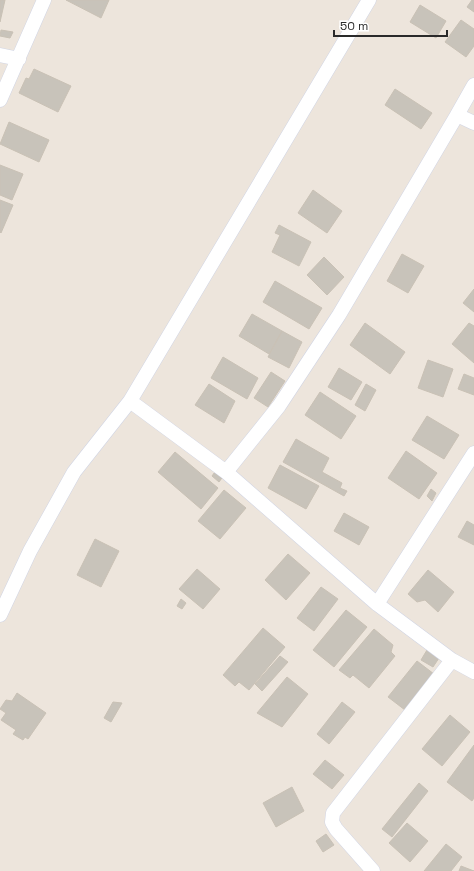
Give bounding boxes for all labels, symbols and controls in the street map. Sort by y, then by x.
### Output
scale bar [334,12,447,38]
text: 50 m [340,18,368,34]

